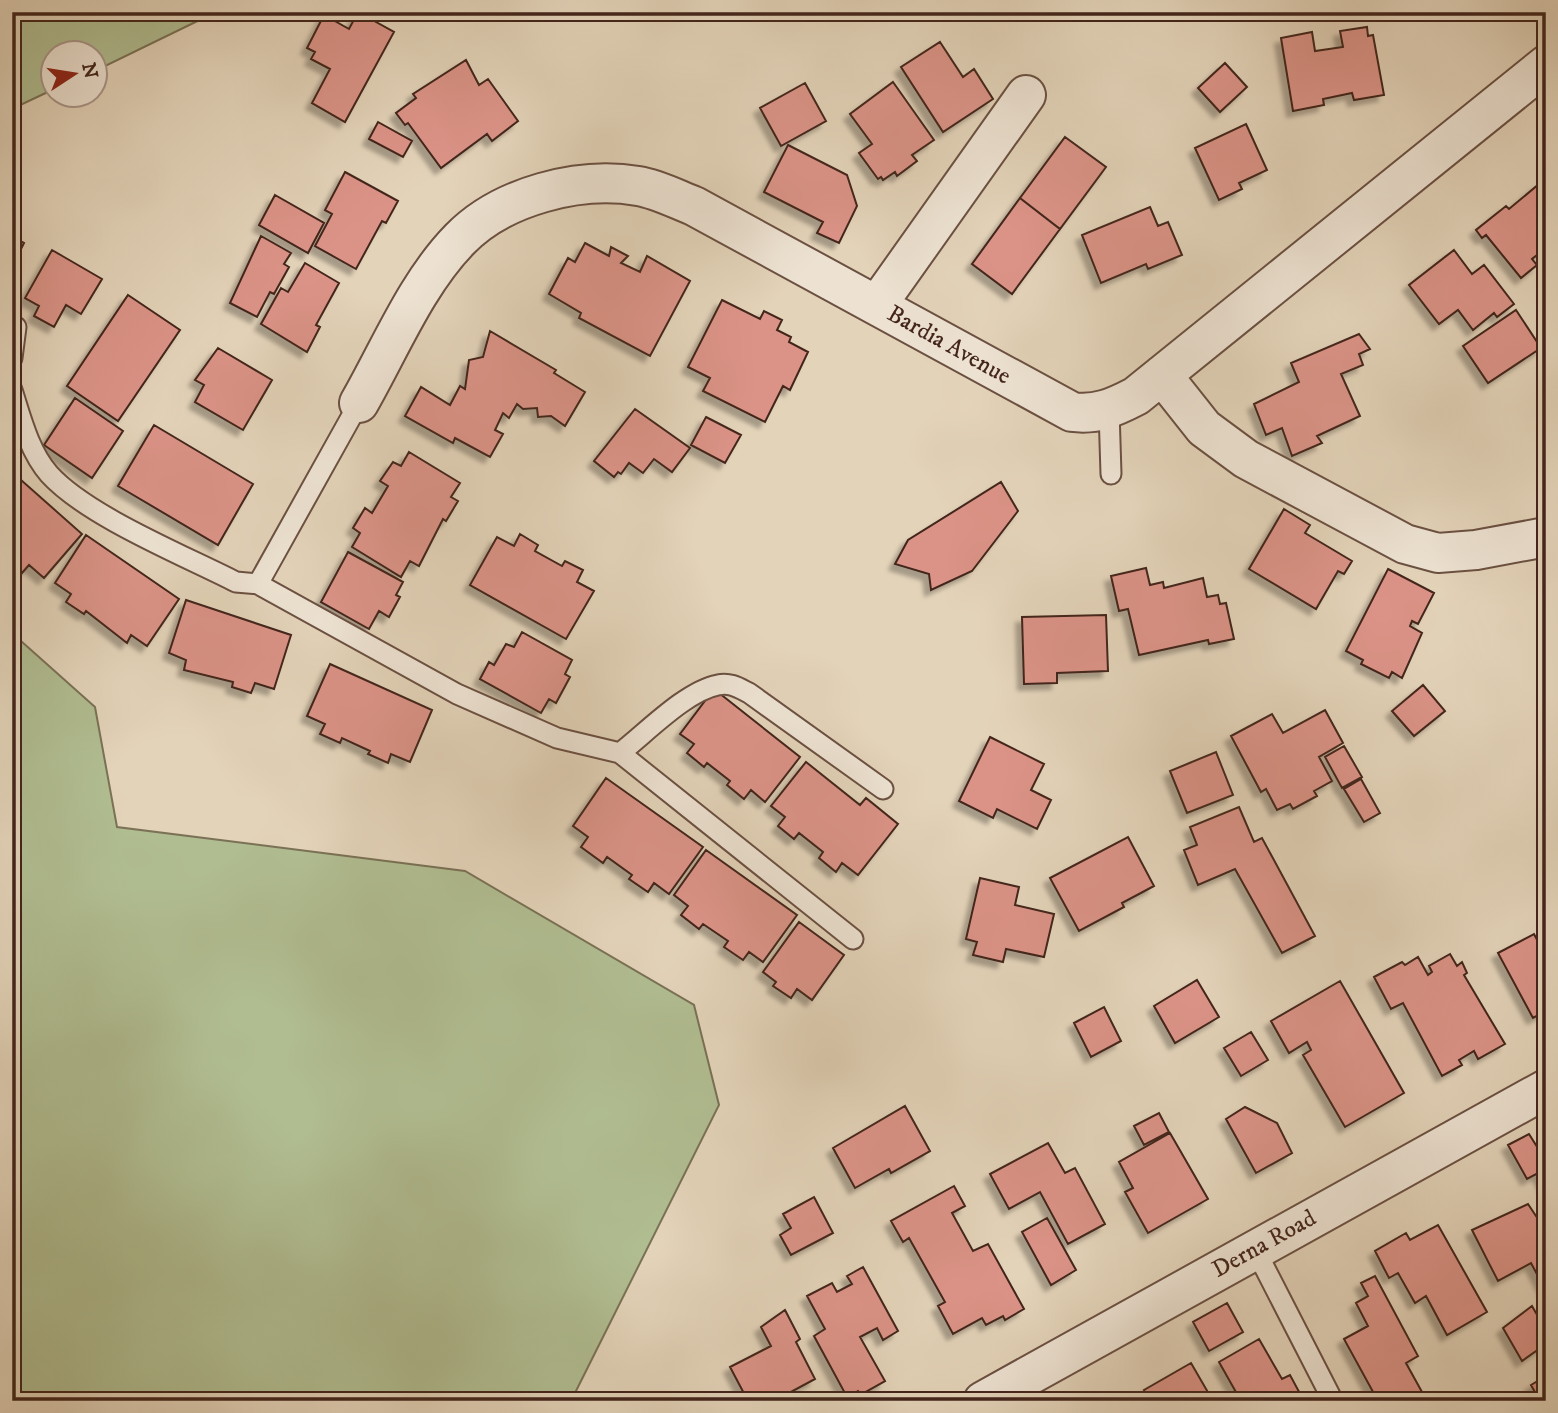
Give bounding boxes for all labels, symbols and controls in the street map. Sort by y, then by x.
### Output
north arrow [38,38,108,108]
text: N [76,61,102,81]
street label: Bardia Avenue [882,299,1016,391]
street label: Derna Road [1207,1203,1321,1285]

